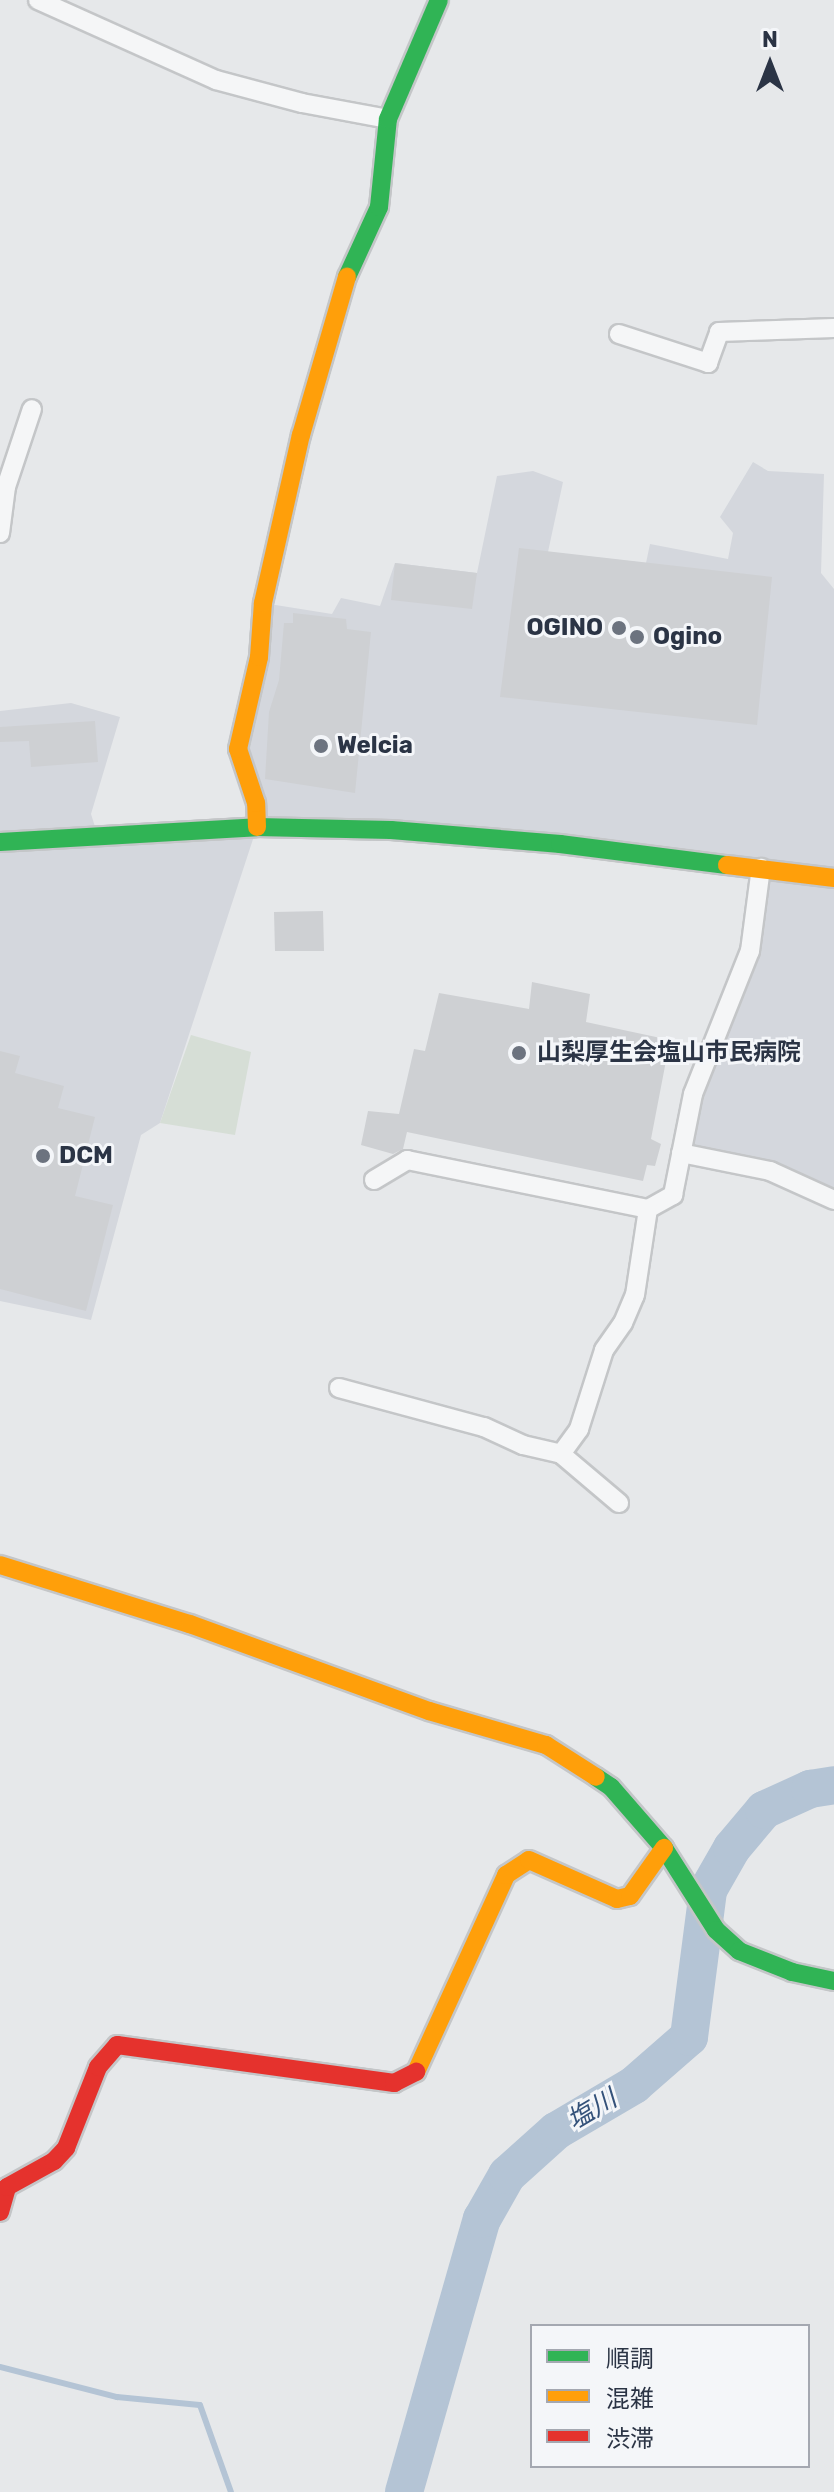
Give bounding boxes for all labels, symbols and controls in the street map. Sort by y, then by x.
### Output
north arrow [730,24,810,104]
text: N [762,26,778,53]
place label: OGINO [527,614,603,642]
marker: OGINO [610,619,628,637]
place label: Ogino [653,623,722,651]
marker: Ogino [628,628,646,646]
place label: Welcia [337,732,413,760]
marker: Welcia [312,737,330,755]
place label: 山梨厚生会塩山市民病院 [537,1039,801,1067]
marker: 山梨厚生会塩山市民病院 [508,1042,530,1064]
place label: DCM [59,1142,113,1170]
marker: DCM [34,1147,52,1165]
water label: 塩川 [562,2083,622,2137]
legend [530,2324,810,2468]
text: 順調 [606,2345,654,2373]
text: 混雑 [606,2385,654,2413]
text: 渋滞 [606,2425,654,2453]

